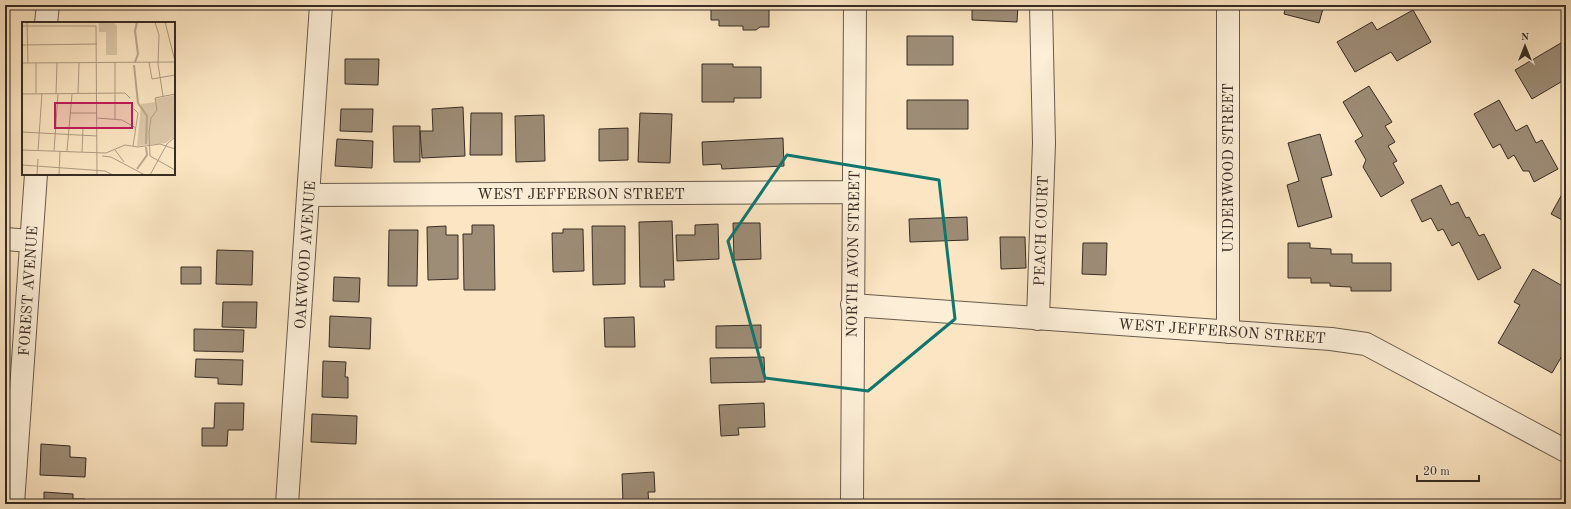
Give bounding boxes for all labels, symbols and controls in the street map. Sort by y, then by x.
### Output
inset map [22,22,175,175]
north arrow [1505,26,1545,66]
text: N [1521,32,1530,43]
street label: UNDERWOOD STREET [1222,83,1237,253]
street label: NORTH AVON STREET [846,170,863,338]
street label: PEACH COURT [1033,175,1052,287]
street label: OAKWOOD AVENUE [294,180,319,330]
street label: WEST JEFFERSON STREET [477,188,685,203]
street label: FOREST AVENUE [17,225,42,357]
street label: WEST JEFFERSON STREET [1118,318,1326,347]
scale bar [1417,457,1479,483]
text: 20 m [1423,466,1450,478]

